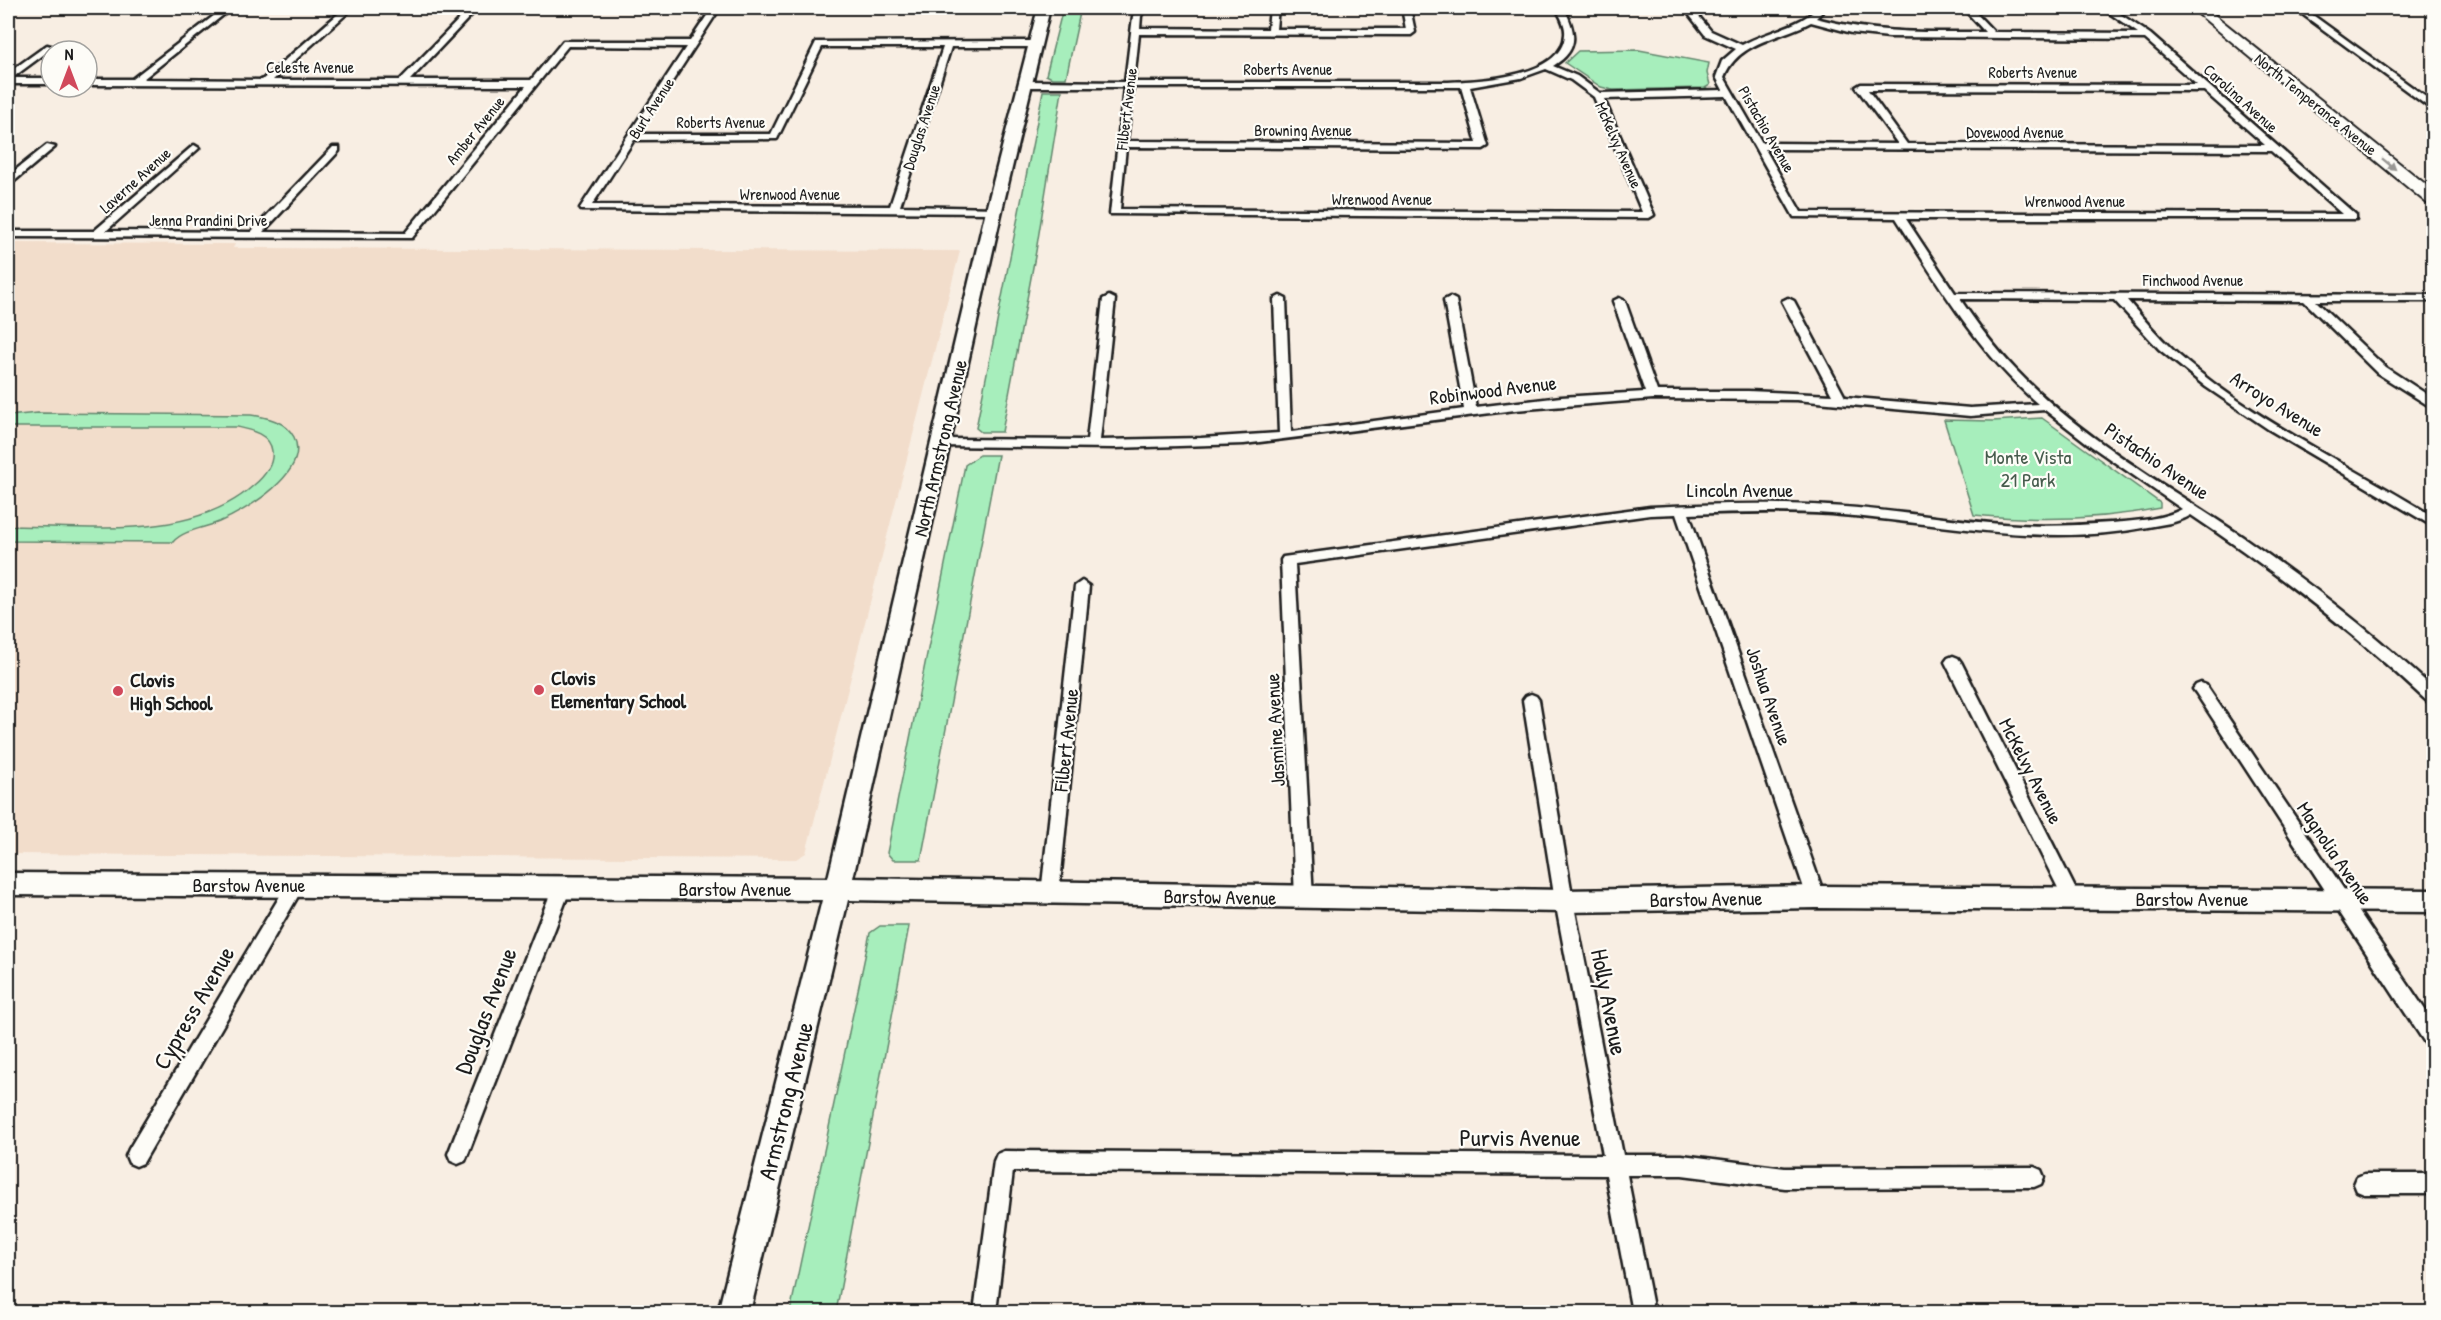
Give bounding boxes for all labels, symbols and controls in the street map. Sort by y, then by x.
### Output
north arrow [39,39,99,99]
text: N [65,43,74,65]
street label: North Temperance Avenue [2250,48,2382,161]
street label: Celeste Avenue [266,56,355,78]
street label: Roberts Avenue [1244,58,1333,80]
street label: Carolina Avenue [2199,59,2283,138]
street label: Roberts Avenue [1989,61,2078,83]
street label: Filbert Avenue [1110,66,1142,152]
street label: Burl Avenue [623,72,679,143]
street label: Douglas Avenue [897,81,945,172]
street label: Pistachio Avenue [1733,82,1801,177]
street label: Amber Avenue [441,91,510,169]
street label: McKelvy Avenue [1590,98,1648,192]
street label: Roberts Avenue [677,111,766,133]
street label: Browning Avenue [1254,119,1352,141]
street label: Dovewood Avenue [1966,121,2064,143]
street label: Laverne Avenue [95,142,176,218]
one-way arrow [2382,157,2397,169]
street label: Wrenwood Avenue [740,183,841,205]
street label: Wrenwood Avenue [1332,188,1433,210]
street label: Wrenwood Avenue [2025,190,2126,212]
street label: Jenna Prandini Drive [149,209,268,231]
street label: Finchwood Avenue [2142,269,2244,291]
street label: North Armstrong Avenue [906,357,973,539]
street label: Arroyo Avenue [2226,364,2329,443]
street label: Robinwood Avenue [1428,368,1558,411]
street label: Pistachio Avenue [2100,416,2215,506]
park label: Monte Vista 21 Park [1985,443,2071,493]
street label: Lincoln Avenue [1687,476,1793,503]
street label: Joshua Avenue [1740,643,1799,749]
place label: Clovis Elementary School [551,664,687,715]
place label: Clovis High School [130,666,213,717]
street label: Jasmine Avenue [1258,673,1291,787]
marker: Clovis Elementary School [532,683,546,697]
marker: Clovis High School [111,684,125,698]
street label: Filbert Avenue [1047,687,1084,794]
street label: McKelvy Avenue [1993,713,2070,828]
street label: Magnolia Avenue [2291,796,2380,910]
street label: Barstow Avenue [193,871,305,898]
street label: Barstow Avenue [679,875,791,902]
street label: Barstow Avenue [1163,882,1277,911]
street label: Barstow Avenue [1649,884,1763,913]
street label: Barstow Avenue [2136,885,2248,912]
street label: Cypress Avenue [145,940,242,1075]
street label: Douglas Avenue [446,943,524,1078]
street label: Holly Avenue [1584,946,1636,1058]
street label: Armstrong Avenue [750,1018,820,1183]
street label: Purvis Avenue [1460,1121,1581,1153]

